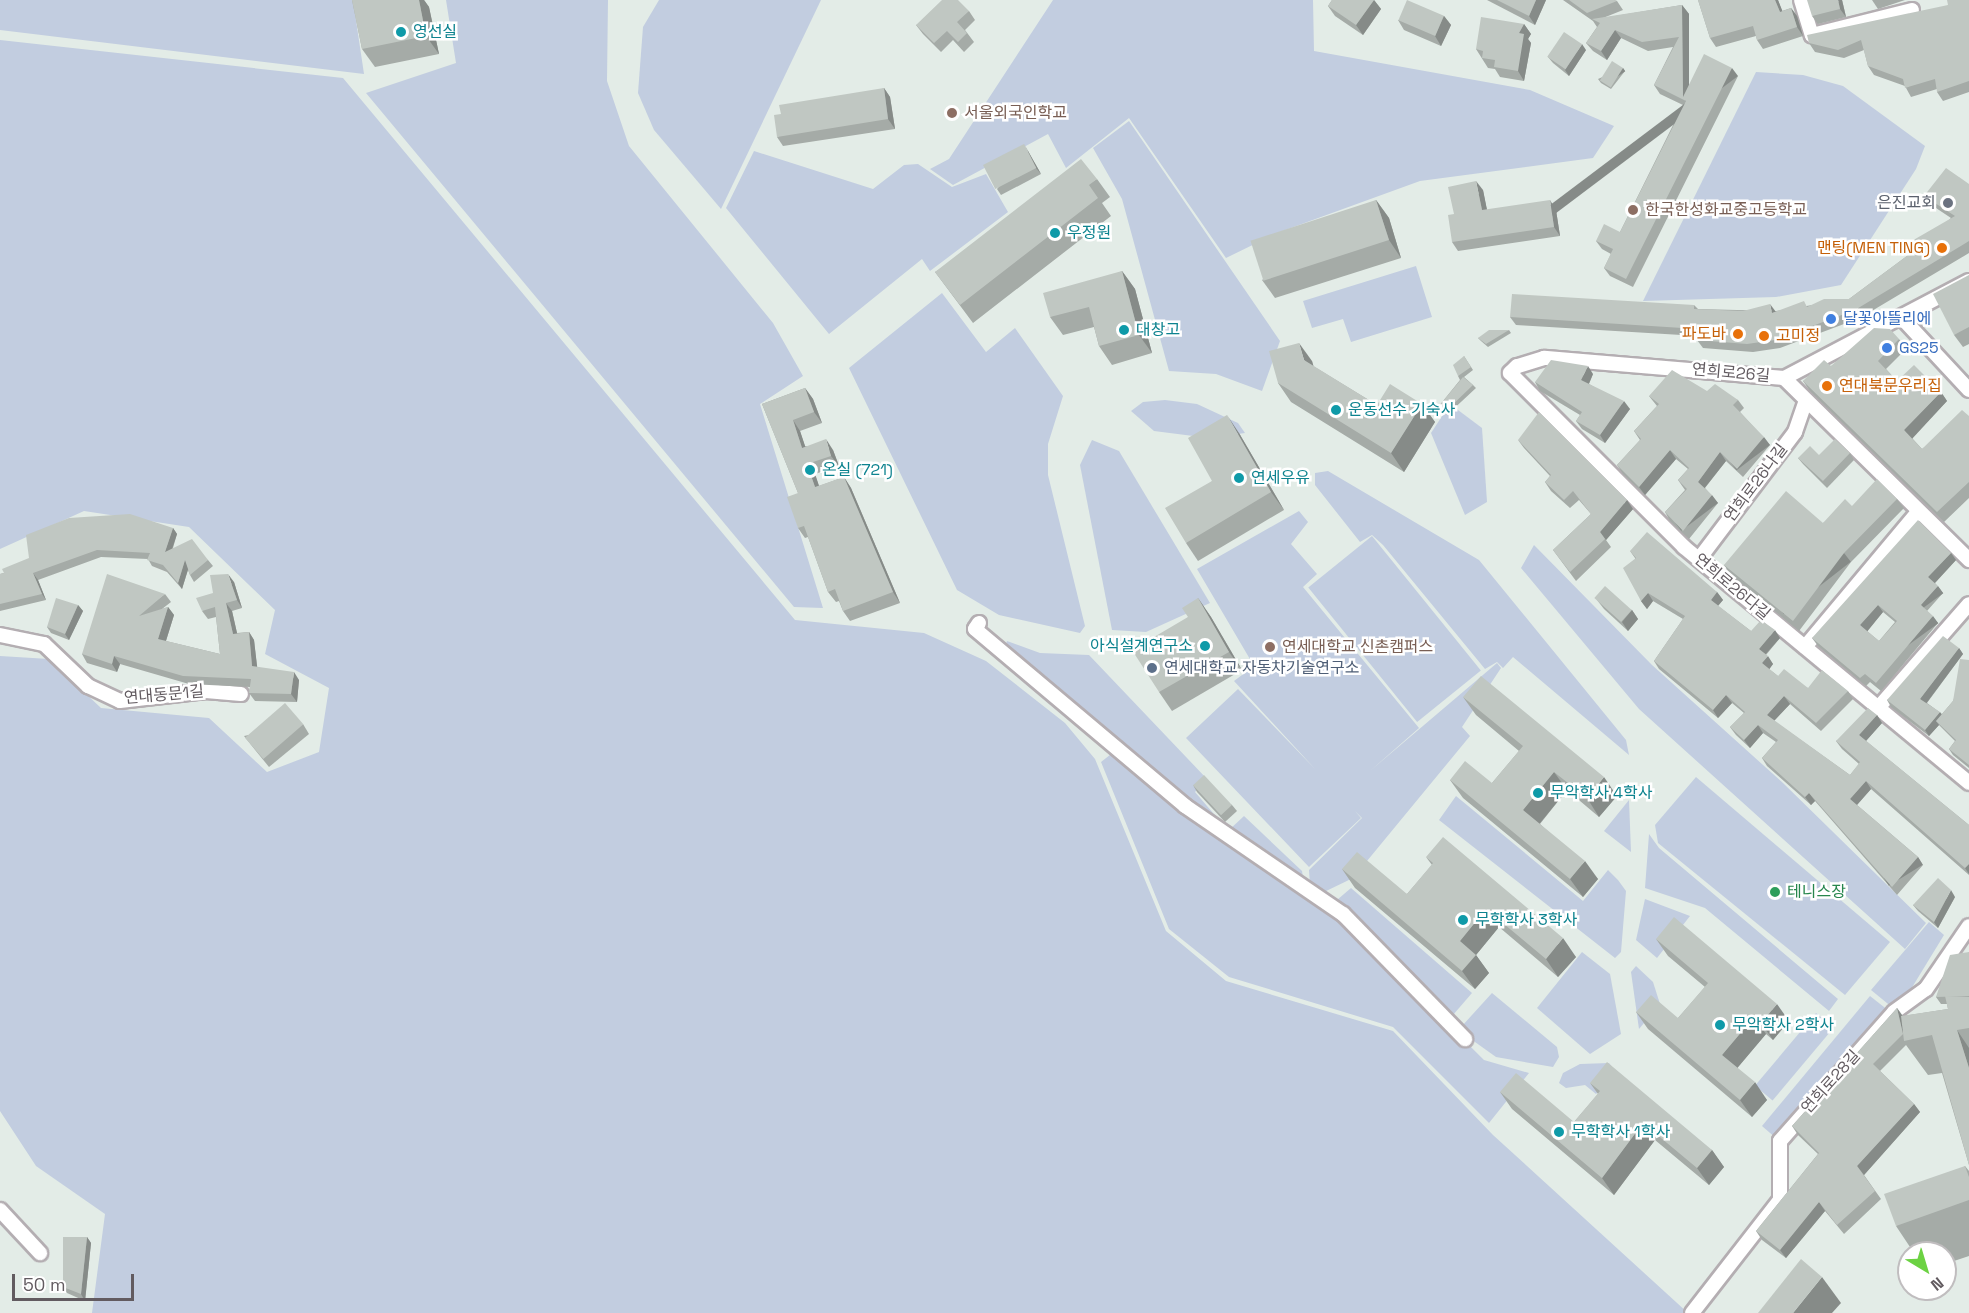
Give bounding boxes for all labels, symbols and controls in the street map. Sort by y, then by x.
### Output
place label: 영선실 [413,22,457,42]
marker: 영선실 [394,25,408,39]
place label: 서울외국인학교 [964,103,1067,123]
marker: 서울외국인학교 [945,106,959,120]
place label: 은진교회 [1877,193,1936,213]
marker: 은진교회 [1941,196,1955,210]
place label: 한국한성화교중고등학교 [1645,200,1807,220]
marker: 한국한성화교중고등학교 [1626,203,1640,217]
place label: 우정원 [1067,223,1111,243]
marker: 우정원 [1048,226,1062,240]
place label: 맨팅(MEN TING) [1816,238,1930,258]
marker: 맨팅(MEN TING) [1935,241,1949,255]
place label: 달꽃아뜰리에 [1843,309,1931,329]
marker: 달꽃아뜰리에 [1824,312,1838,326]
place label: 대창고 [1136,320,1180,340]
marker: 대창고 [1117,323,1131,337]
place label: 파도바 [1682,324,1726,344]
place label: 고미정 [1776,326,1820,346]
marker: 파도바 [1731,327,1745,341]
marker: 고미정 [1757,329,1771,343]
place label: GS25 [1899,338,1939,358]
marker: GS25 [1880,341,1894,355]
street label: 연희로26길 [1691,360,1771,386]
place label: 연대북문우리집 [1839,376,1942,396]
marker: 연대북문우리집 [1820,379,1834,393]
place label: 운동선수 기숙사 [1348,400,1455,420]
marker: 운동선수 기숙사 [1329,403,1343,417]
street label: 연희로26나길 [1720,440,1792,526]
place label: 온실 (721) [822,460,893,480]
marker: 온실 (721) [803,463,817,477]
place label: 연세우유 [1251,468,1310,488]
marker: 연세우유 [1232,471,1246,485]
street label: 연희로26다길 [1690,550,1774,624]
place label: 아식설계연구소 [1090,636,1193,656]
place label: 연세대학교 신촌캠퍼스 [1282,637,1433,657]
marker: 아식설계연구소 [1198,639,1212,653]
marker: 연세대학교 신촌캠퍼스 [1263,640,1277,654]
place label: 연세대학교 자동차기술연구소 [1164,658,1359,678]
marker: 연세대학교 자동차기술연구소 [1145,661,1159,675]
street label: 연대동문1길 [123,682,205,708]
place label: 무악학사 4학사 [1550,783,1652,803]
marker: 무악학사 4학사 [1531,786,1545,800]
place label: 테니스장 [1787,882,1846,902]
marker: 테니스장 [1768,885,1782,899]
place label: 무학학사 3학사 [1475,910,1577,930]
marker: 무학학사 3학사 [1456,913,1470,927]
place label: 무악학사 2학사 [1732,1015,1834,1035]
marker: 무악학사 2학사 [1713,1018,1727,1032]
street label: 연희로28길 [1798,1046,1864,1118]
place label: 무학학사 1학사 [1571,1122,1670,1142]
marker: 무학학사 1학사 [1552,1125,1566,1139]
north arrow [1897,1241,1957,1301]
scale bar [15,1262,136,1300]
text: N [1926,1272,1948,1296]
text: 50 m [23,1273,65,1296]

